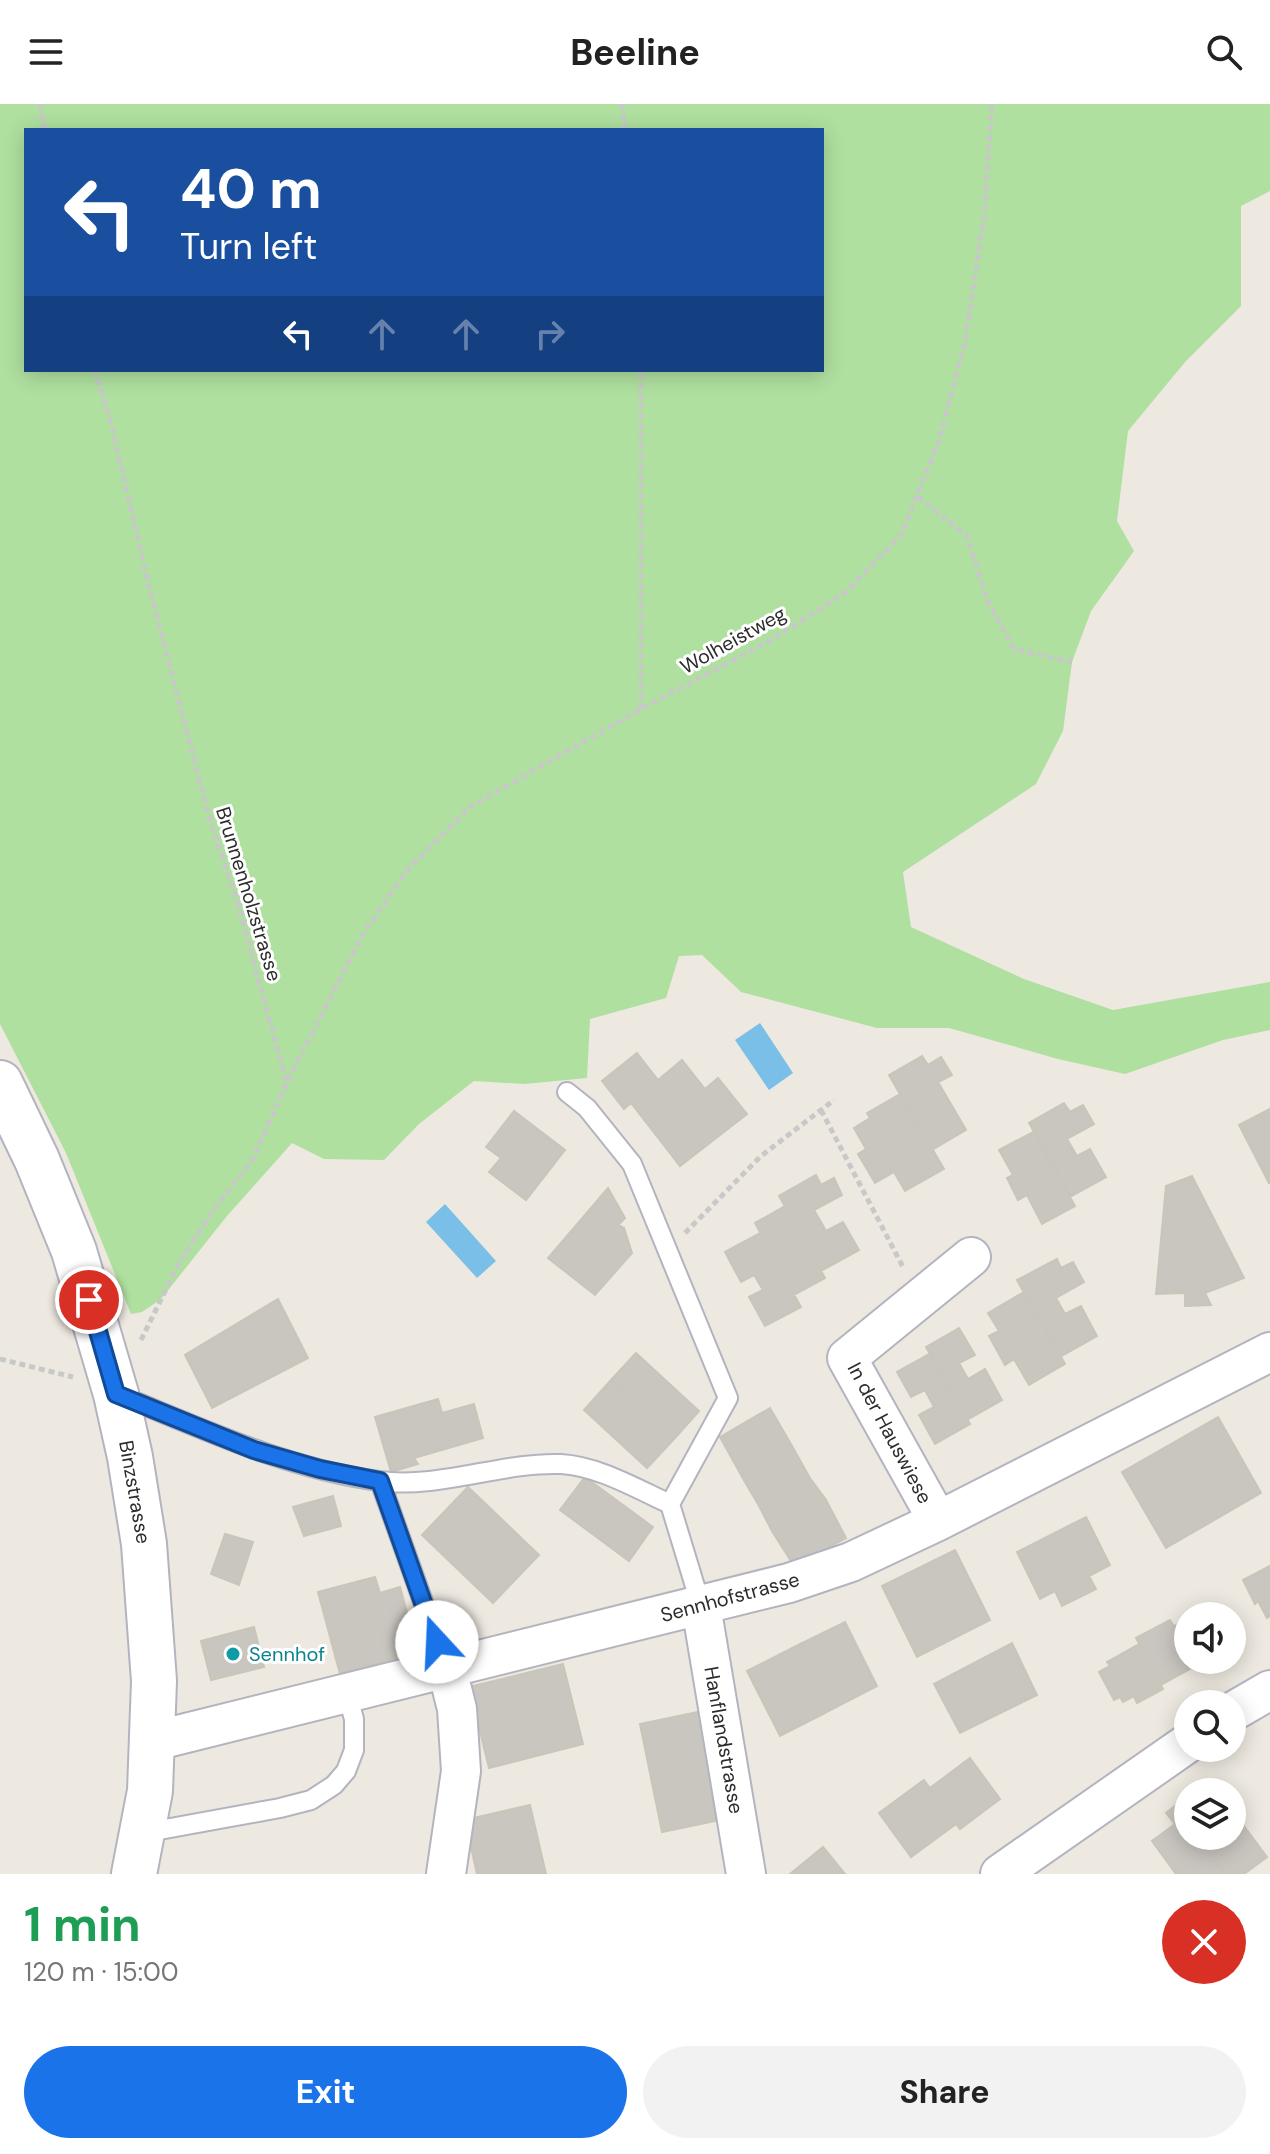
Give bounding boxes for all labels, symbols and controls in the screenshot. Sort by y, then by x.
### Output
text: Beeline [570,29,700,76]
icon: menu [24,30,68,74]
icon: search [1202,30,1246,74]
text: 40 m [180,152,322,225]
icon: left [48,160,152,264]
text: Turn left [180,223,317,270]
icon: left [276,312,320,356]
icon: ahead [360,312,404,356]
icon: ahead [444,312,488,356]
icon: right [528,312,572,356]
street label: Wolheistweg [675,600,791,680]
street label: Brunnenholzstrasse [210,804,288,984]
pin [55,1266,123,1334]
icon: arrive [67,1278,111,1322]
street label: In der Hauswiese [842,1358,938,1508]
street label: Binzstrasse [113,1438,157,1546]
street label: Sennhofstrasse [658,1566,802,1628]
position arrow [395,1600,479,1684]
map controls [1174,1602,1246,1850]
button: sound [1174,1602,1246,1674]
place label: Sennhof [249,1641,325,1667]
marker: Sennhof [224,1645,242,1663]
street label: Hanflandstrasse [698,1664,750,1816]
button: search [1174,1690,1246,1762]
button: layers [1174,1778,1246,1850]
text: 1 min [24,1893,141,1956]
button: close [1162,1900,1246,1984]
text: 120 m · 15:00 [24,1955,178,1989]
button: Exit [24,2046,627,2138]
button: Share [643,2046,1246,2138]

